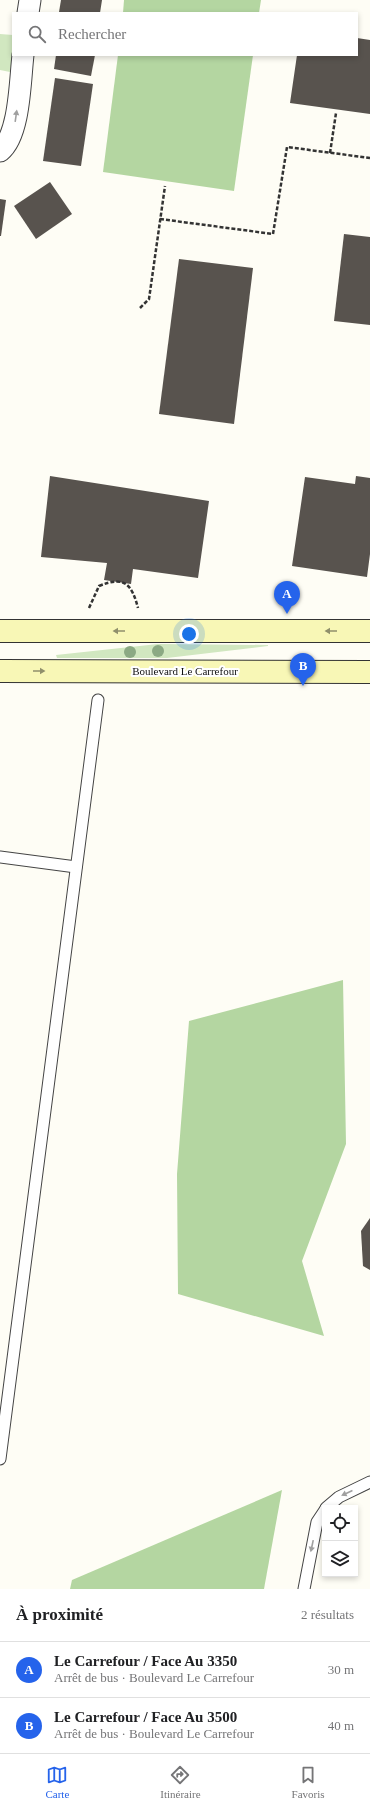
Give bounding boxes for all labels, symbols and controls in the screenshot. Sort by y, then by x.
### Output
search box [12,12,358,56]
icon: search [26,23,48,45]
text: Rechercher [58,26,126,42]
one-way arrow [12,110,19,122]
pin: A [274,581,300,614]
your location [179,624,199,644]
one-way arrow [112,628,125,634]
one-way arrow [324,628,337,634]
pin: B [290,653,316,686]
street label: Boulevard Le Carrefour [132,665,238,677]
one-way arrow [33,668,46,674]
one-way arrow [341,1490,352,1496]
map controls [322,1505,358,1577]
button: locate [322,1505,358,1541]
one-way arrow [309,1540,315,1552]
button: layers [322,1541,358,1577]
text: À proximité [16,1605,103,1624]
text: 2 résultats [301,1607,354,1622]
text: Le Carrefour / Face Au 3350 [54,1653,237,1669]
text: A [24,1662,34,1677]
text: 30 m [328,1662,354,1677]
text: Arrêt de bus · Boulevard Le Carrefour [54,1670,254,1685]
text: Le Carrefour / Face Au 3500 [54,1709,237,1725]
text: B [25,1718,33,1733]
text: 40 m [328,1718,354,1733]
text: Arrêt de bus · Boulevard Le Carrefour [54,1726,254,1741]
tab: Carte [45,1764,69,1800]
tab: Itinéraire [160,1764,201,1800]
tab: Favoris [292,1764,325,1800]

